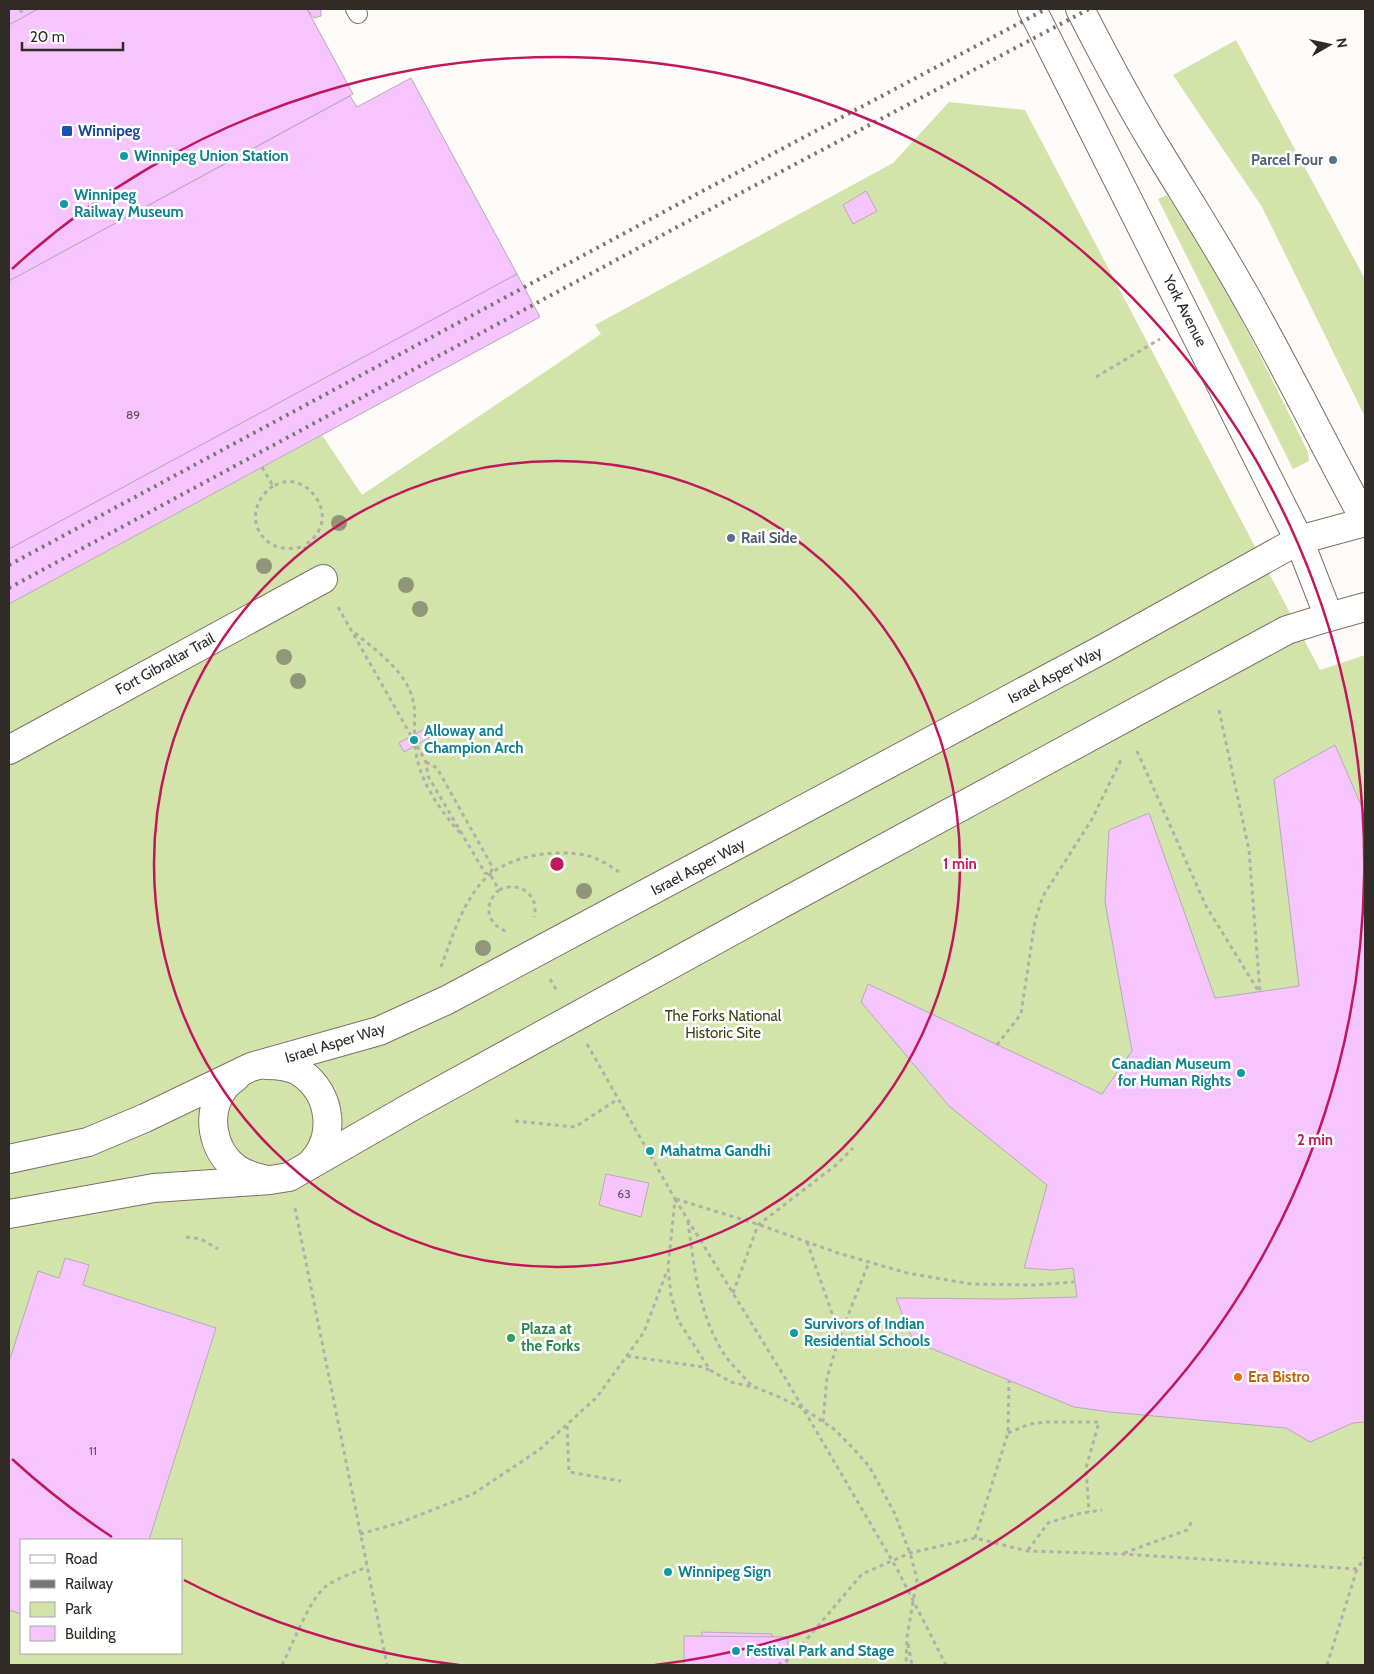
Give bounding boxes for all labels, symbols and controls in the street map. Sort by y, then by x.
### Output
scale bar [22,20,124,52]
north arrow [1304,20,1354,70]
text: 20 m [30,28,65,46]
text: N [1332,37,1352,49]
place label: Winnipeg [78,122,140,140]
marker: Winnipeg [60,124,74,138]
place label: Winnipeg Union Station [134,147,289,165]
marker: Winnipeg Union Station [118,150,130,162]
place label: Parcel Four [1251,151,1323,169]
marker: Parcel Four [1327,154,1339,166]
place label: Winnipeg Railway Museum [74,186,184,221]
marker: Winnipeg Railway Museum [58,198,70,210]
street label: York Avenue [1159,271,1211,350]
house number: 89 [126,407,140,422]
place label: Rail Side [741,529,797,547]
marker: Rail Side [725,532,737,544]
street label: Fort Gibraltar Trail [112,629,218,699]
street label: Israel Asper Way [1005,642,1106,707]
place label: Alloway and Champion Arch [424,722,524,757]
marker: Alloway and Champion Arch [408,734,420,746]
street label: Israel Asper Way [648,834,749,899]
centre of rings [548,855,566,873]
text: 1 min [943,855,977,873]
park label: The Forks National Historic Site [665,1007,782,1042]
street label: Israel Asper Way [283,1019,388,1067]
place label: Canadian Museum for Human Rights [1111,1055,1231,1090]
marker: Canadian Museum for Human Rights [1235,1067,1247,1079]
text: 2 min [1297,1131,1333,1149]
place label: Mahatma Gandhi [660,1142,771,1160]
marker: Mahatma Gandhi [644,1145,656,1157]
house number: 63 [617,1186,631,1201]
place label: Survivors of Indian Residential Schools [804,1315,930,1350]
place label: Plaza at the Forks [521,1320,580,1355]
marker: Survivors of Indian Residential Schools [788,1327,800,1339]
marker: Plaza at the Forks [505,1332,517,1344]
place label: Era Bistro [1248,1368,1310,1386]
marker: Era Bistro [1232,1371,1244,1383]
house number: 11 [89,1443,97,1458]
legend [20,1539,182,1654]
text: Road [65,1550,98,1568]
place label: Winnipeg Sign [678,1563,771,1581]
marker: Winnipeg Sign [662,1566,674,1578]
text: Railway [65,1575,114,1593]
text: Park [65,1600,92,1618]
text: Building [65,1625,116,1643]
place label: Festival Park and Stage [746,1642,894,1660]
marker: Festival Park and Stage [730,1645,742,1657]

